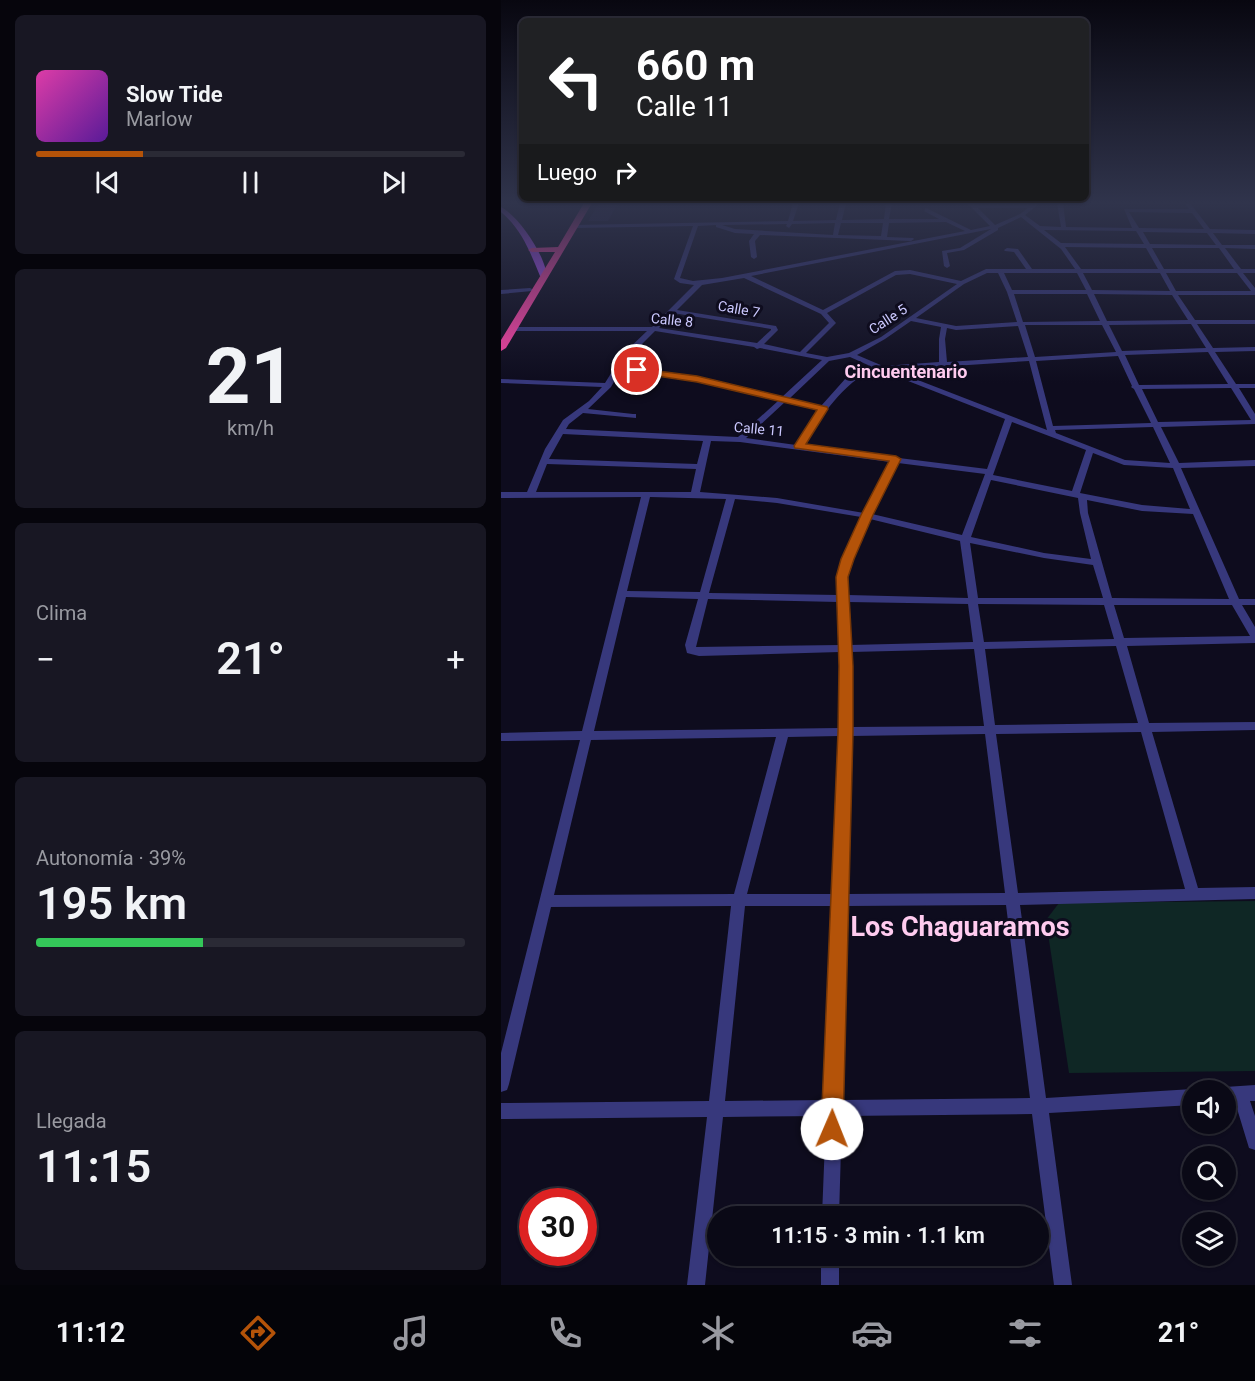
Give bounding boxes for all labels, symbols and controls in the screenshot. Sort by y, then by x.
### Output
text: 660 m [636,41,755,90]
icon: left [537,42,615,120]
text: Slow Tide [126,82,223,107]
text: Calle 11 [636,91,733,123]
text: Marlow [126,107,192,131]
icon: right [609,156,642,189]
text: Luego [537,160,597,185]
icon: previous [91,166,124,199]
icon: pause [234,166,267,199]
icon: next [377,166,410,199]
street label: Calle 7 [717,297,761,321]
street label: Calle 5 [866,301,910,337]
street label: Calle 8 [650,310,694,330]
text: 21 [206,331,295,422]
pin [611,344,662,395]
icon: arrive [620,353,653,386]
district label: Cincuentenario [845,361,967,382]
text: km/h [227,416,274,440]
street label: Calle 11 [733,419,785,439]
text: Clima [36,601,87,625]
text: 21° [216,632,285,685]
text: − [36,640,55,679]
text: + [446,640,465,679]
text: Autonomía · 39% [36,846,186,870]
text: 195 km [36,877,187,930]
district label: Los Chaguaramos [850,911,1070,943]
map controls [1182,1080,1236,1266]
button: sound [1182,1080,1236,1134]
position arrow [800,1097,864,1161]
text: Llegada [36,1109,107,1133]
text: 11:15 [36,1140,151,1193]
button: search [1182,1146,1236,1200]
speed limit sign: 30 [519,1188,597,1266]
button: layers [1182,1212,1236,1266]
text: 11:15 · 3 min · 1.1 km [771,1223,985,1248]
icon: directions [237,1312,279,1354]
icon: music [390,1312,432,1354]
icon: phone [544,1312,586,1354]
icon: climate [697,1312,739,1354]
icon: car [851,1312,893,1354]
icon: filters [1004,1312,1046,1354]
text: 11:12 [56,1317,125,1349]
text: 21° [1158,1317,1199,1349]

